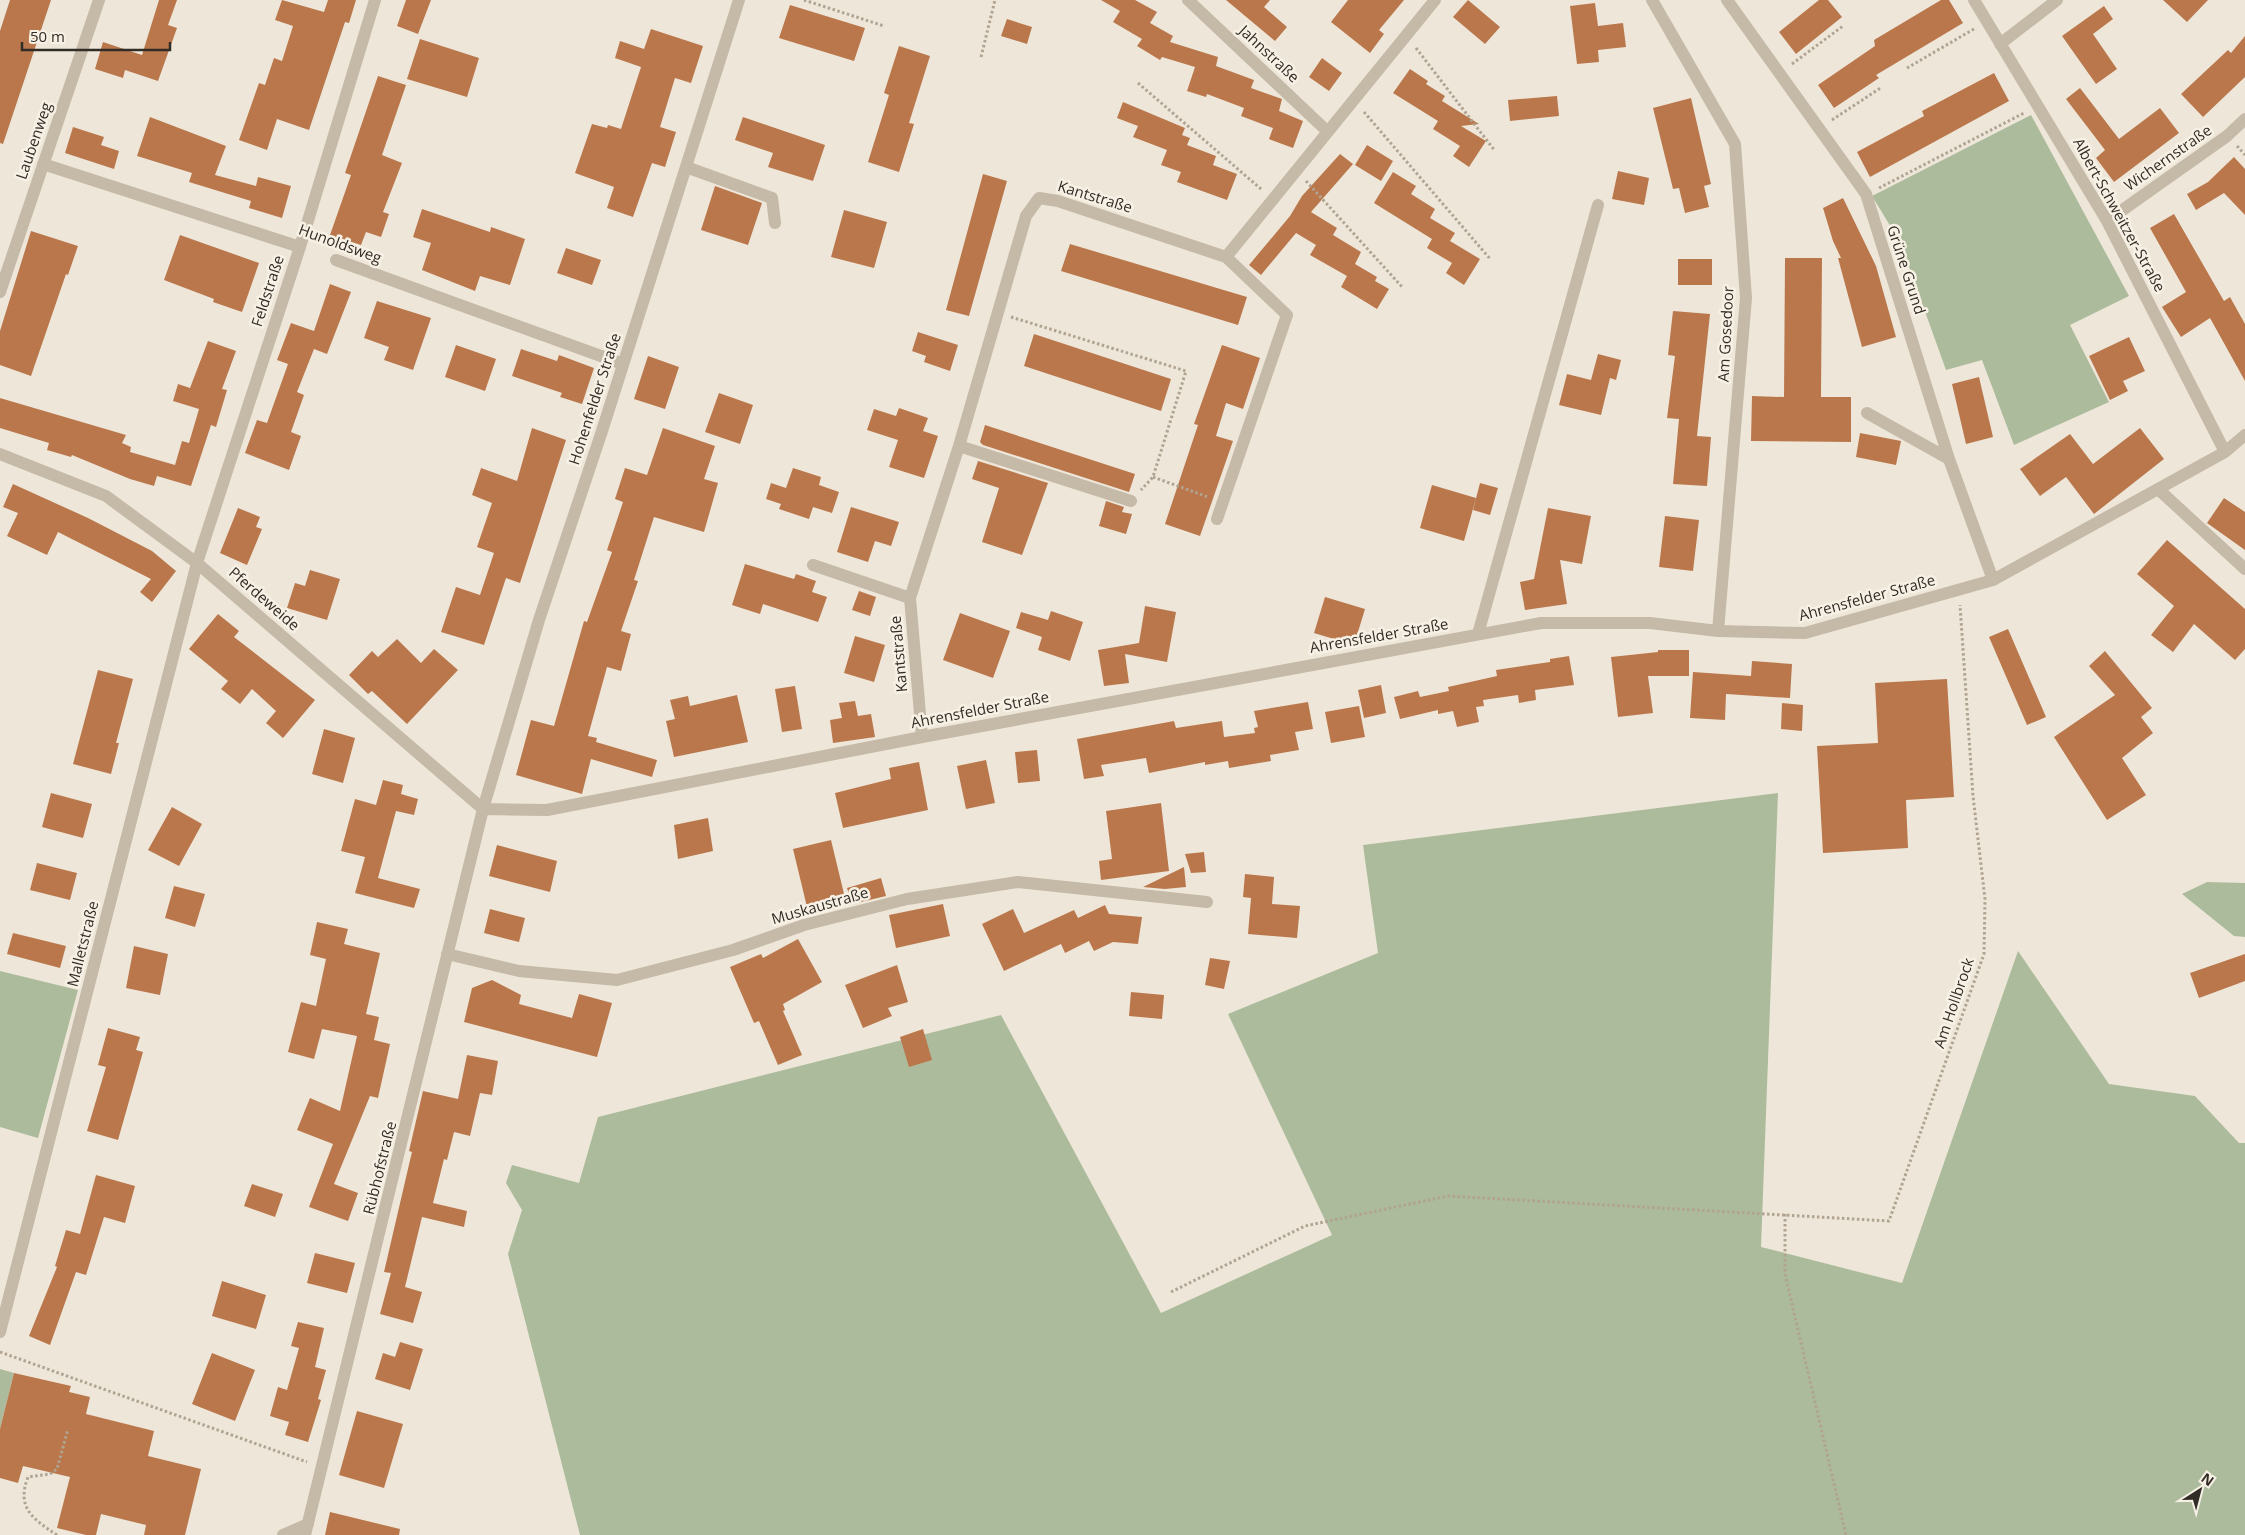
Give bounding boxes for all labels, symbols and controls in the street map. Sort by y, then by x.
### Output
street label: Jahnstraße [1234,19,1304,86]
scale bar [22,20,170,52]
text: 50 m [30,26,65,46]
street label: Laubenweg [11,99,56,182]
street label: Wichernstraße [2120,120,2215,195]
street label: Albert-Schweitzer-Straße [2069,134,2171,295]
street label: Kantstraße [1056,175,1135,217]
street label: Hunoldsweg [296,219,385,267]
street label: Grüne Grund [1883,223,1931,317]
street label: Feldstraße [246,252,288,329]
street label: Am Gosedoor [1712,285,1738,382]
street label: Hohenfelder Straße [563,330,625,467]
street label: Pferdeweide [225,562,304,635]
street label: Ahrensfelder Straße [1796,569,1937,625]
street label: Ahrensfelder Straße [1308,613,1450,657]
street label: Kantstraße [885,615,911,693]
street label: Ahrensfelder Straße [909,686,1051,732]
street label: Muskaustraße [769,882,871,928]
street label: Malletstraße [62,899,102,989]
street label: Am Hollbrock [1928,955,1978,1051]
street label: Rübhofstraße [358,1119,400,1217]
north arrow [2175,1465,2225,1515]
text: N [2198,1468,2218,1490]

